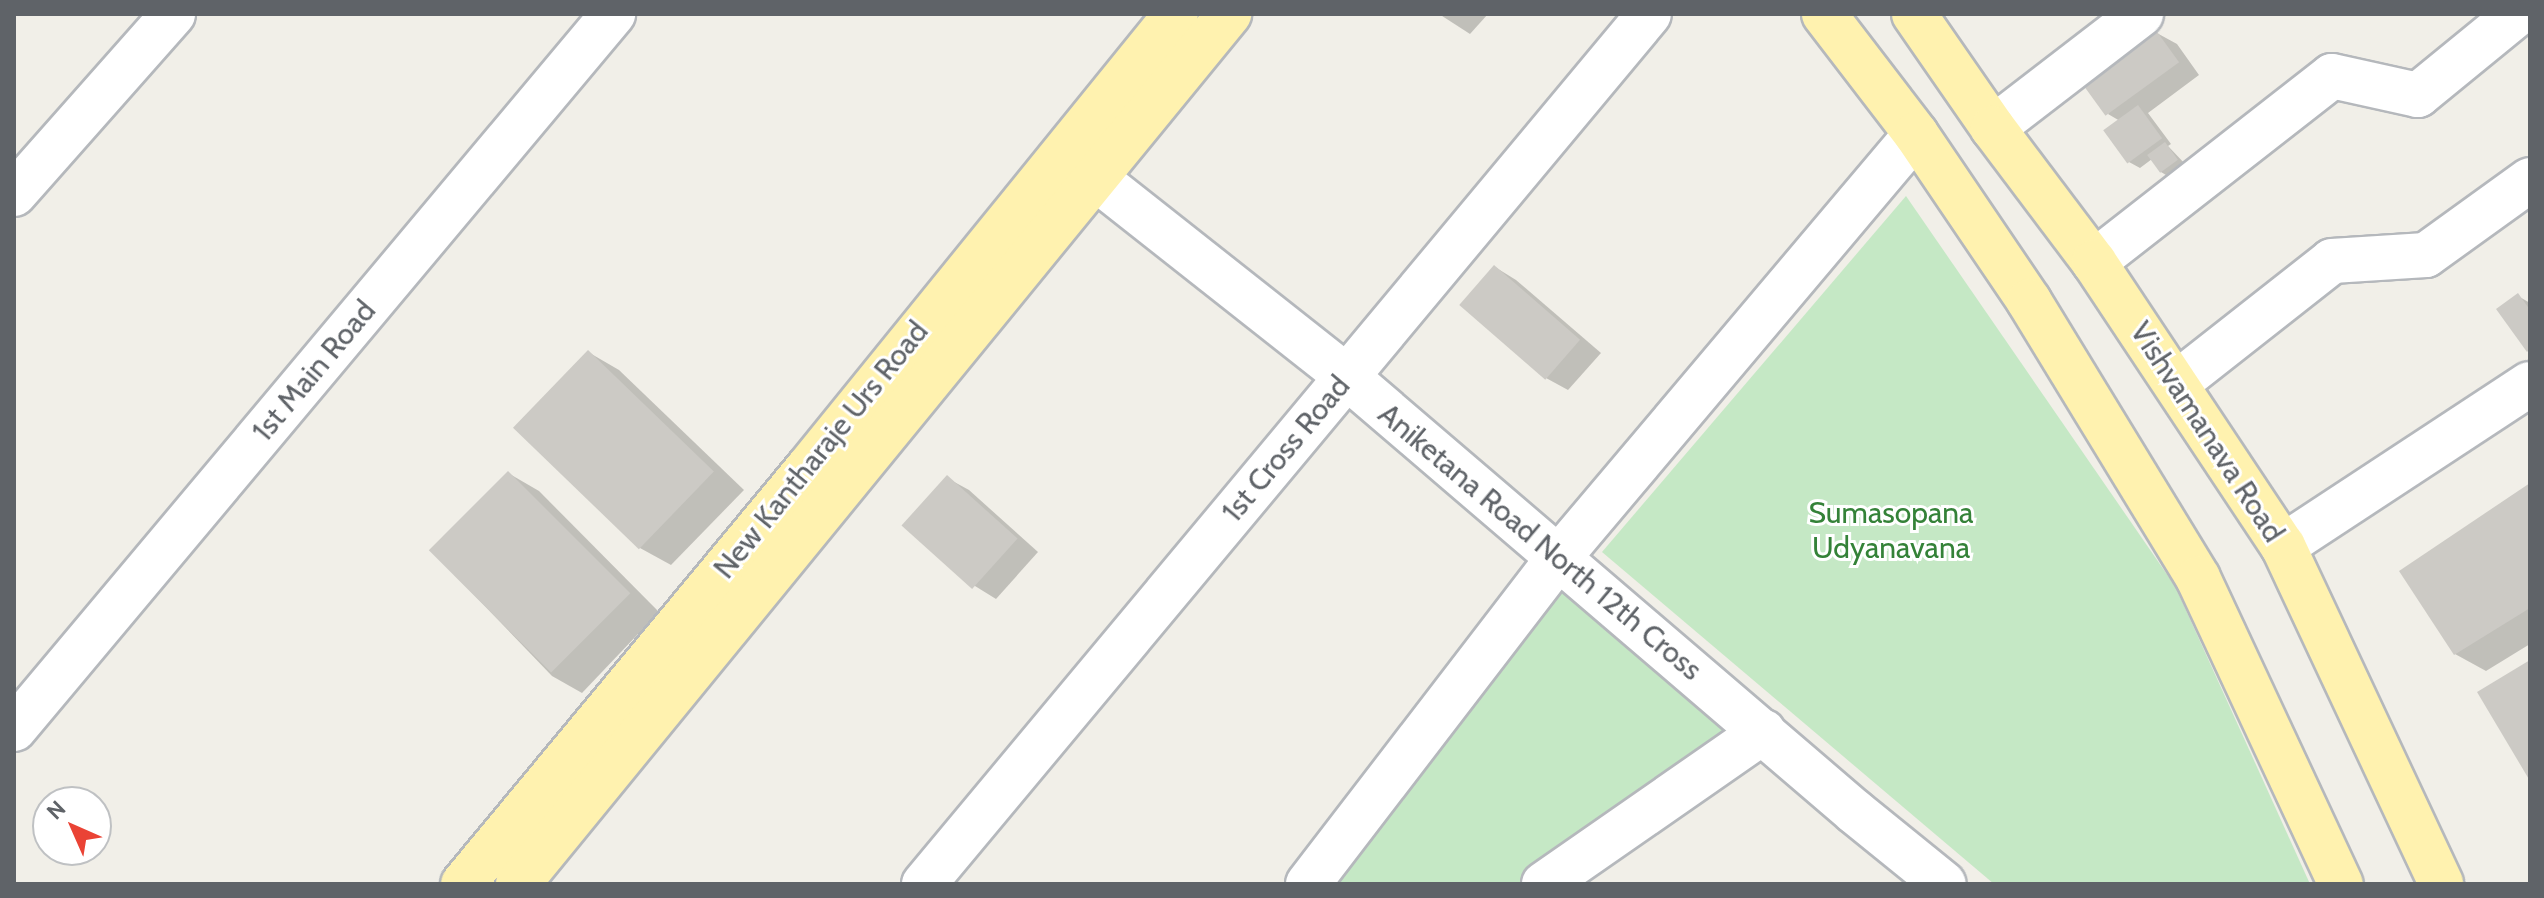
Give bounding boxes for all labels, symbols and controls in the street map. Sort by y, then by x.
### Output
street label: 1st Main Road [245,293,383,449]
street label: New Kantharaje Urs Road [706,314,936,586]
street label: Vishvamanava Road [2122,315,2292,549]
street label: 1st Cross Road [1214,369,1358,529]
street label: Aniketana Road North 12th Cross [1371,396,1709,688]
park label: Sumasopana Udyanavana [1809,495,1973,566]
north arrow [32,786,112,866]
text: N [41,795,71,825]

